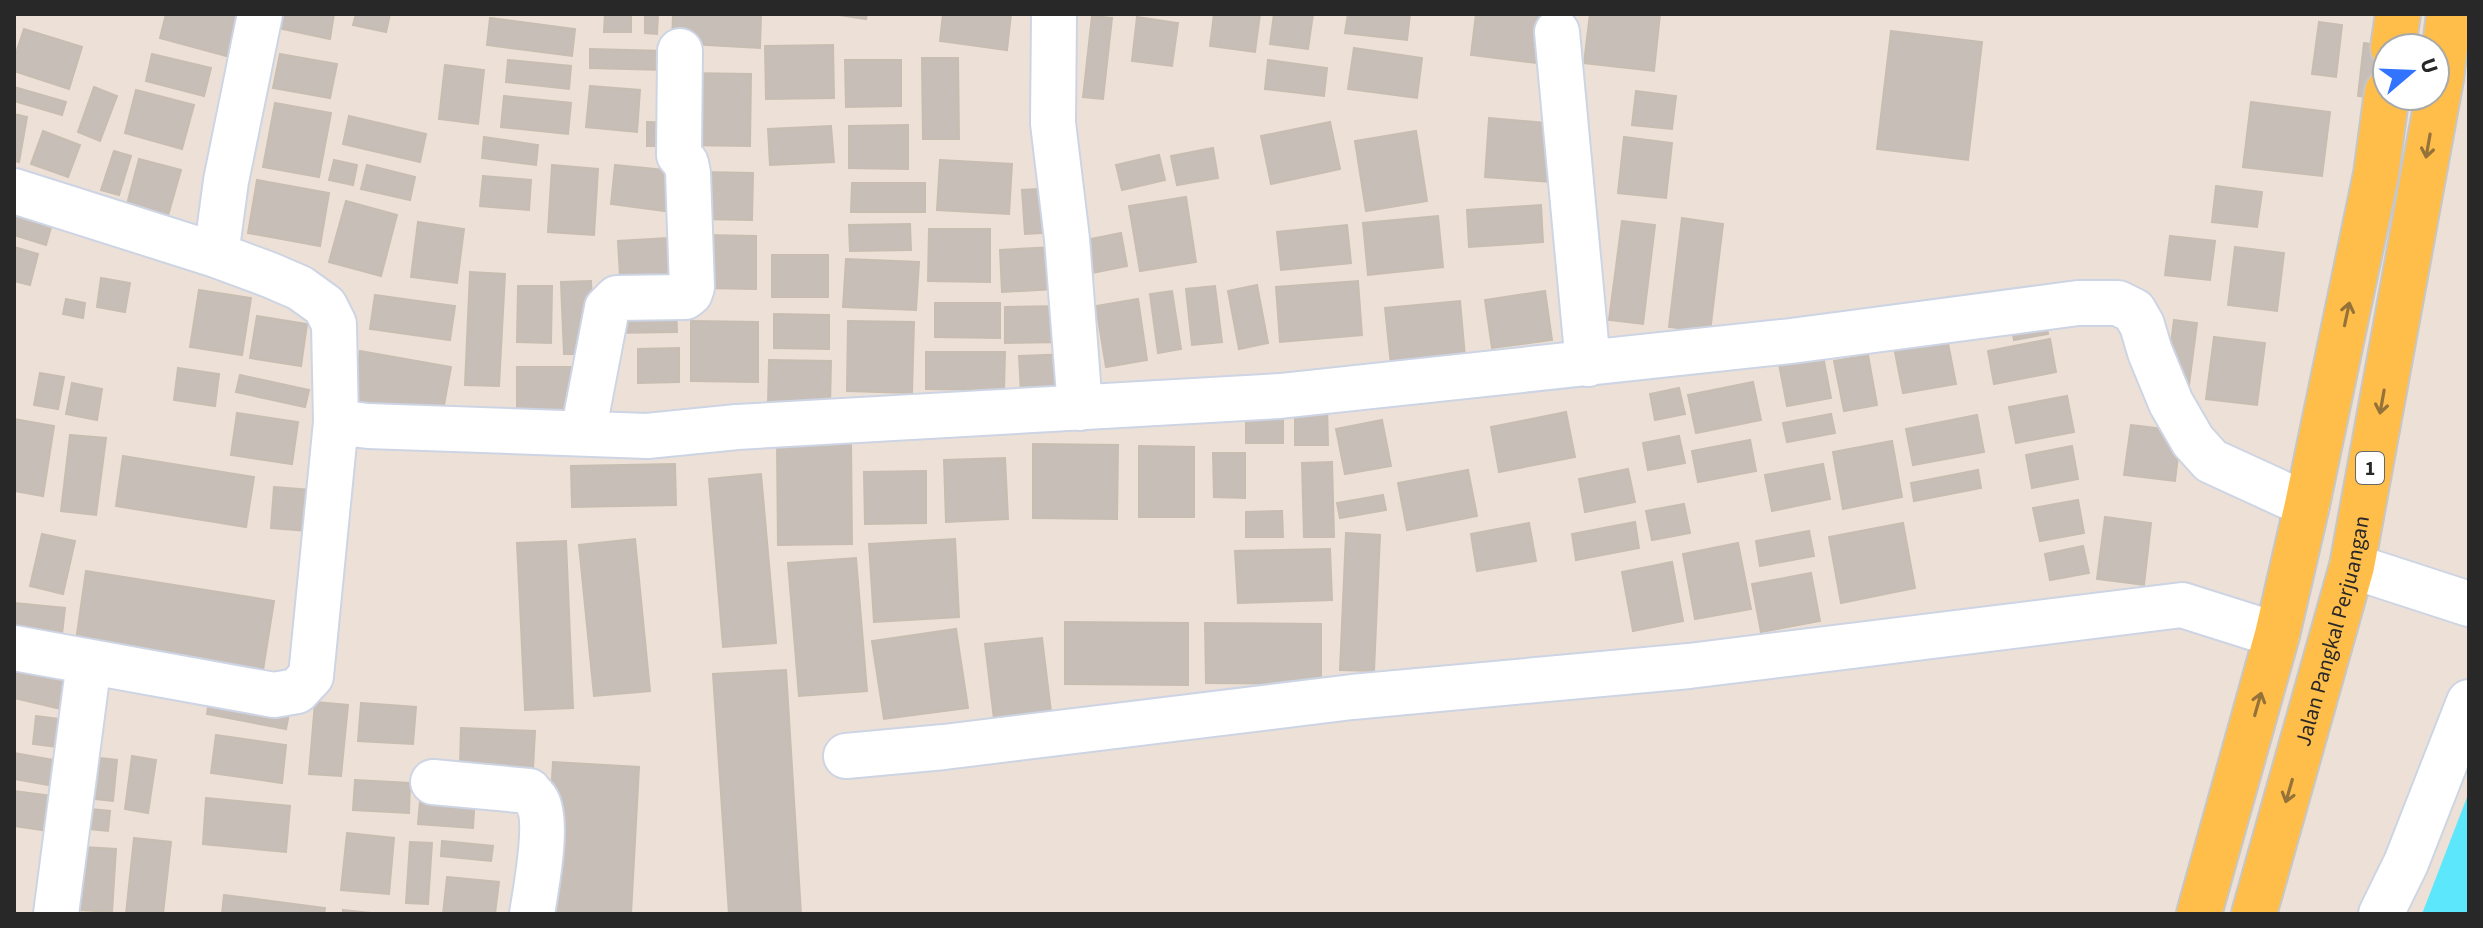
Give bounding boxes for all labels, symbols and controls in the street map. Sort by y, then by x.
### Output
north arrow [2371,32,2451,112]
text: U [2411,54,2446,78]
one-way arrow [2420,133,2435,159]
one-way arrow [2340,302,2355,328]
one-way arrow [2373,389,2388,414]
road number: 1 [2356,452,2384,484]
street label: Jalan Pangkal Perjuangan [2287,513,2378,750]
one-way arrow [2251,692,2266,718]
one-way arrow [2281,777,2296,803]

